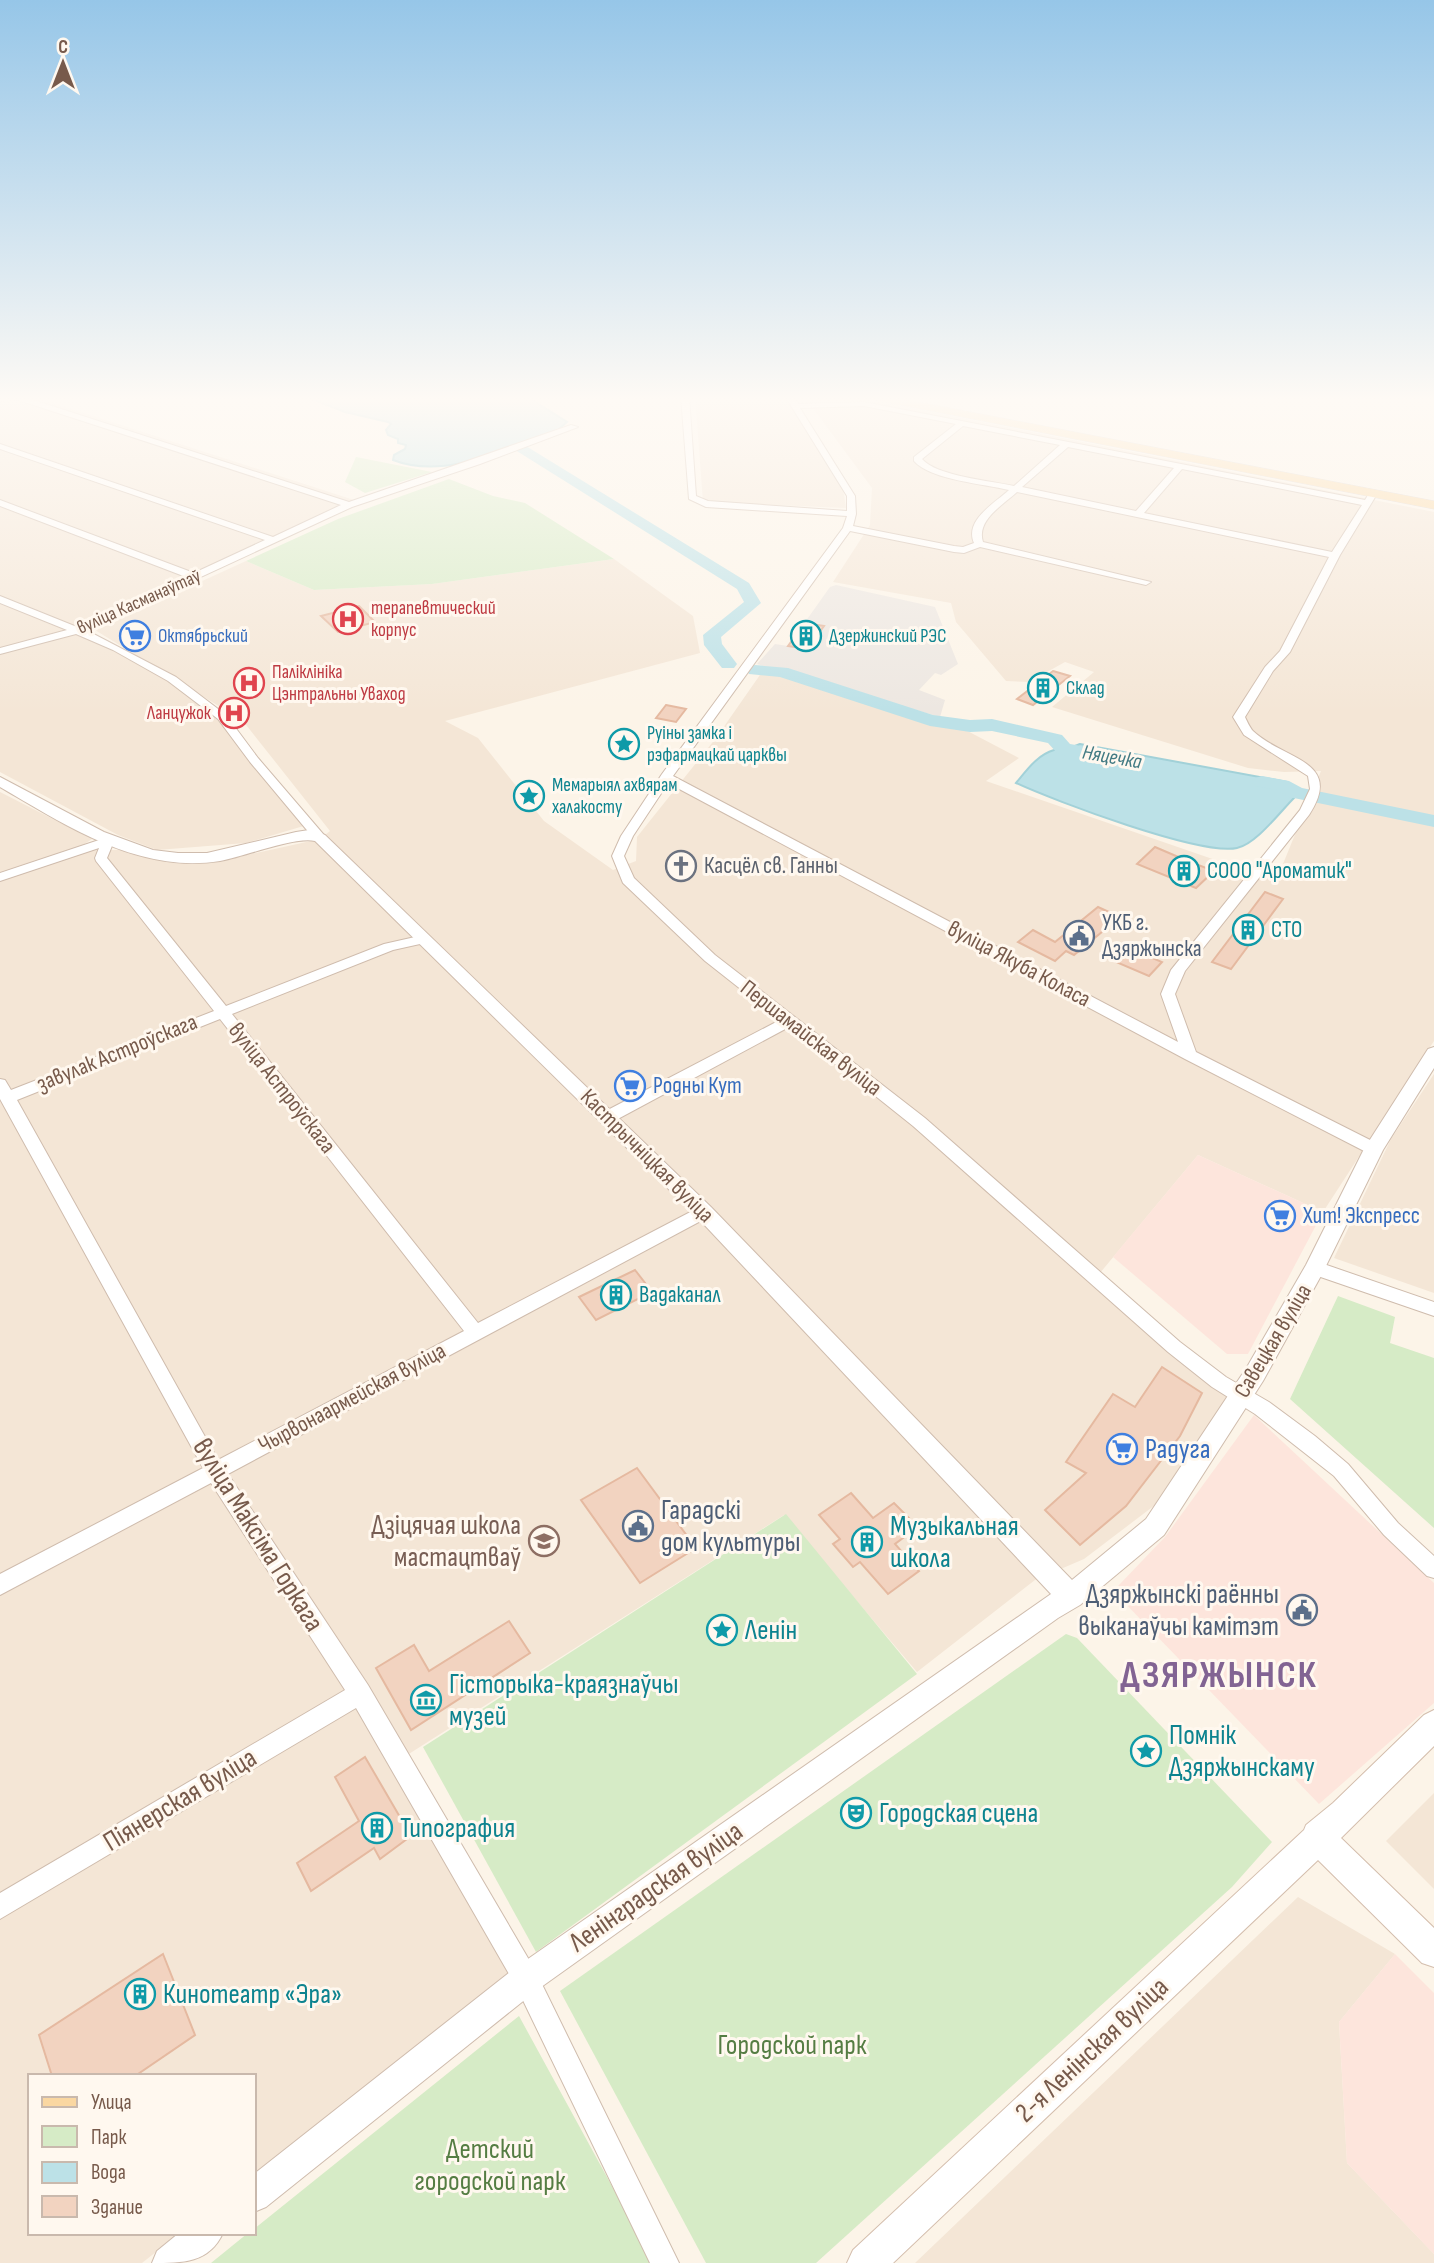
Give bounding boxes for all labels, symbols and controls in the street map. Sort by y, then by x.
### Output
north arrow [28,28,98,98]
text: С [58,36,68,59]
street label: вуліца Касманаўтаў [74,564,205,640]
place label: терапевтический корпус [371,597,496,642]
hospital icon: терапевтический корпус [331,602,365,636]
supermarket icon: Октябрьский [118,619,152,653]
building icon: Дзержинский РЭС [789,619,823,653]
place label: Октябрьский [158,625,248,648]
place label: Дзержинский РЭС [829,625,946,648]
place label: Паліклініка Цэнтральны Уваход [272,661,406,706]
hospital icon: Паліклініка Цэнтральны Уваход [232,666,266,700]
building icon: Склад [1026,671,1060,705]
place label: Склад [1066,677,1105,700]
hospital icon: Ланцужок [217,696,251,730]
place label: Ланцужок [146,702,212,725]
place label: Руіны замка і рэфармацкай царквы [647,722,787,767]
place icon: Руіны замка і рэфармацкай царквы [607,727,641,761]
water label: Няцечка [1080,740,1144,775]
place label: Мемарыял ахвярам халакосту [552,774,678,819]
place icon: Мемарыял ахвярам халакосту [512,779,546,813]
church icon: Касцёл св. Ганны [664,849,698,883]
place label: Касцёл св. Ганны [704,852,838,880]
building icon: СООО "Ароматик" [1167,854,1201,888]
place label: СООО "Ароматик" [1207,857,1352,885]
place label: УКБ г. Дзяржынска [1102,909,1202,963]
building icon: СТО [1231,913,1265,947]
street label: вуліца Якуба Коласа [943,915,1095,1013]
place label: СТО [1271,916,1302,944]
public building icon: УКБ г. Дзяржынска [1062,919,1096,953]
street label: Першамайская вуліца [735,974,887,1102]
street label: завулак Астроўскага [33,1008,201,1098]
street label: вуліца Астроўскага [222,1017,342,1159]
supermarket icon: Родны Кут [613,1069,647,1103]
place label: Родны Кут [653,1072,742,1100]
street label: Кастрычніцкая вуліца [574,1083,720,1229]
supermarket icon: Хит! Экспресс [1263,1199,1297,1233]
place label: Хит! Экспресс [1302,1202,1420,1230]
building icon: Вадаканал [599,1278,633,1312]
street label: Савецкая вуліца [1228,1279,1318,1403]
place label: Вадаканал [639,1281,721,1309]
street label: Чырвонаармейская вуліца [253,1337,451,1459]
street label: вуліца Максіма Горкага [185,1432,331,1638]
supermarket icon: Радуга [1105,1432,1139,1466]
place label: Радуга [1145,1433,1211,1466]
place label: Гарадскі дом культуры [661,1494,801,1559]
place label: Дзіцячая школа мастацтваў [371,1509,521,1574]
public building icon: Гарадскі дом культуры [621,1509,655,1543]
place label: Музыкальная школа [890,1510,1019,1575]
school or university icon: Дзіцячая школа мастацтваў [527,1524,561,1558]
building icon: Музыкальная школа [850,1525,884,1559]
place label: Дзяржынскі раённы выканаўчы камітэт [1078,1578,1279,1643]
public building icon: Дзяржынскі раённы выканаўчы камітэт [1285,1593,1319,1627]
place icon: Ленін [705,1613,739,1647]
place label: Ленін [744,1614,797,1647]
district label: ДЗЯРЖЫНСК [1120,1654,1318,1698]
place label: Гісторыка-краязнаўчы музей [449,1668,679,1733]
museum icon: Гісторыка-краязнаўчы музей [409,1683,443,1717]
place label: Помнік Дзяржынскаму [1169,1719,1315,1784]
place icon: Помнік Дзяржынскаму [1129,1734,1163,1768]
street label: Піянерская вуліца [97,1741,263,1859]
theatre icon: Городская сцена [839,1796,873,1830]
place label: Городская сцена [879,1797,1038,1830]
building icon: Типография [360,1811,394,1845]
place label: Типография [400,1812,515,1845]
street label: Ленінградская вуліца [562,1815,749,1960]
street label: 2-я Ленінская вуліца [1009,1971,1175,2129]
building icon: Кинотеатр «Эра» [123,1977,157,2011]
place label: Кинотеатр «Эра» [163,1978,342,2011]
park label: Городской парк [718,2029,867,2062]
legend [28,2074,256,2235]
text: Улица [91,2090,132,2115]
text: Парк [91,2125,126,2150]
park label: Детский городской парк [415,2133,566,2198]
text: Вода [91,2160,126,2185]
text: Здание [91,2195,143,2220]

